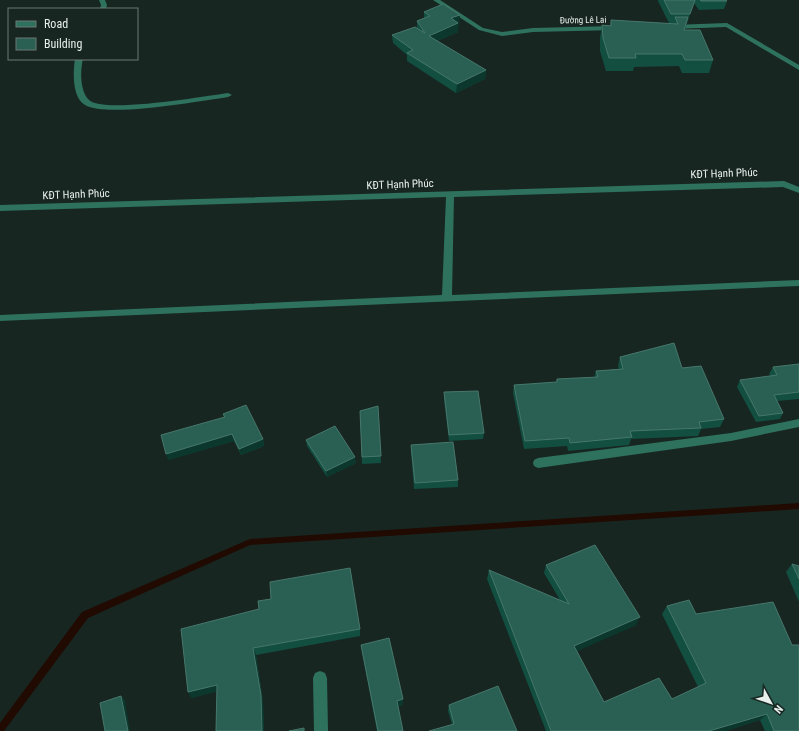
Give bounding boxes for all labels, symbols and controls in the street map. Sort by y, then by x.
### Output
legend [8,8,138,60]
street label: Đường Lê Lai [559,15,607,25]
text: Road [44,17,68,31]
text: Building [44,37,82,51]
street label: KĐT Hạnh Phúc [690,166,758,181]
street label: KĐT Hạnh Phúc [366,177,434,192]
street label: KĐT Hạnh Phúc [42,187,110,202]
north arrow [751,683,791,723]
text: N [771,702,785,716]

